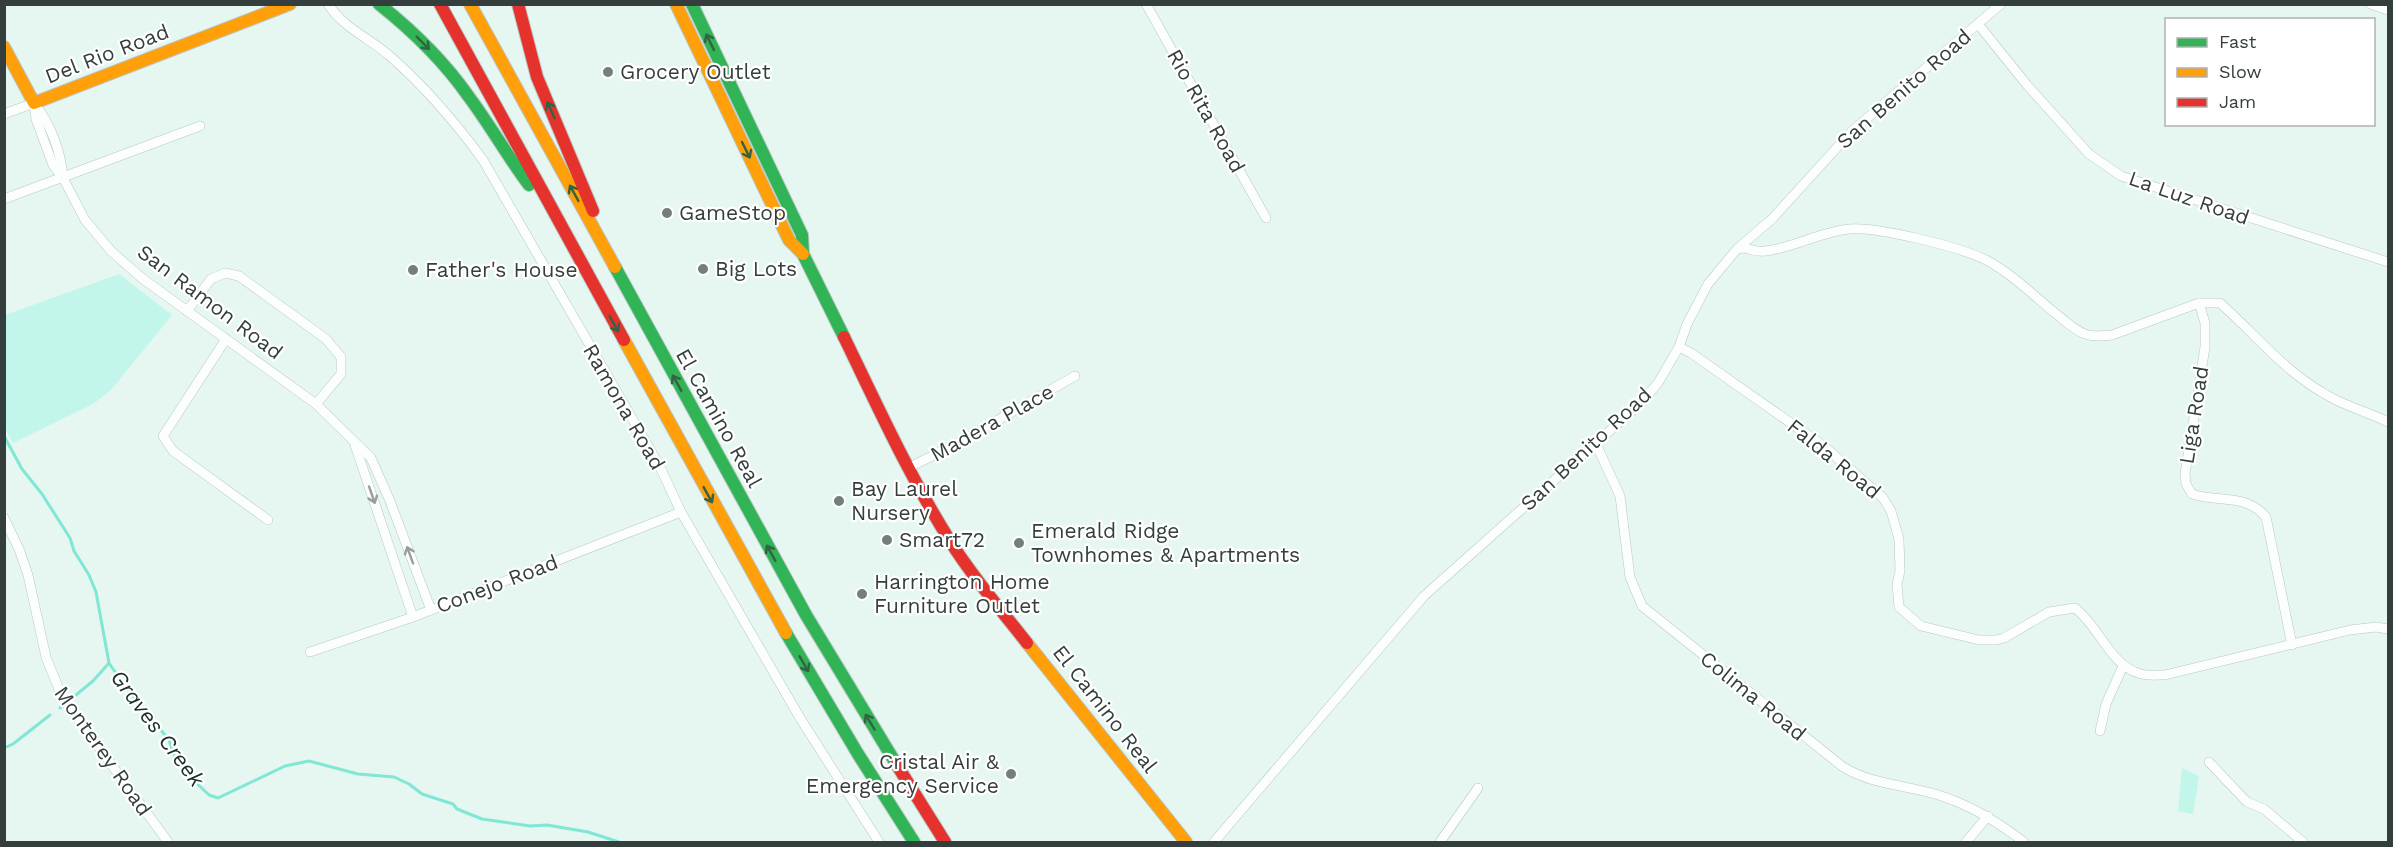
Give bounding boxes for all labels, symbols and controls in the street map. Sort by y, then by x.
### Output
street label: Del Rio Road [41,18,172,89]
legend [2165,18,2375,126]
street label: San Benito Road [1831,24,1976,154]
text: Fast [2219,31,2257,52]
one-way arrow [704,34,716,52]
one-way arrow [416,35,431,50]
street label: Rio Rita Road [1162,45,1251,177]
place label: Grocery Outlet [620,59,771,84]
text: Slow [2219,61,2262,82]
marker: Grocery Outlet [601,65,615,79]
text: Jam [2219,91,2256,112]
one-way arrow [545,102,557,120]
one-way arrow [740,141,752,159]
street label: La Luz Road [2126,165,2253,230]
one-way arrow [567,185,579,202]
place label: GameStop [679,200,786,225]
marker: GameStop [660,206,674,220]
street label: San Ramon Road [133,239,288,364]
place label: Big Lots [715,256,797,281]
place label: Father's House [425,257,578,282]
marker: Big Lots [696,262,710,276]
marker: Father's House [406,263,420,277]
one-way arrow [609,314,620,332]
street label: Ramona Road [578,339,671,474]
street label: El Camino Real [671,344,768,492]
street label: Liga Road [2173,364,2214,466]
one-way arrow [671,374,682,392]
street label: Madera Place [926,378,1058,467]
street label: San Benito Road [1515,382,1656,516]
street label: Falda Road [1783,413,1886,504]
place label: Bay Laurel Nursery [851,476,958,525]
one-way arrow [367,485,378,504]
one-way arrow [702,486,714,503]
marker: Bay Laurel Nursery [832,494,846,508]
place label: Emerald Ridge Townhomes & Apartments [1031,518,1300,567]
place label: Smart72 [899,527,985,552]
marker: Smart72 [880,533,894,547]
marker: Emerald Ridge Townhomes & Apartments [1012,536,1026,550]
one-way arrow [765,545,777,562]
one-way arrow [404,547,415,565]
street label: Conejo Road [432,549,561,618]
place label: Harrington Home Furniture Outlet [874,569,1050,618]
marker: Harrington Home Furniture Outlet [855,587,869,601]
street label: El Camino Real [1048,640,1163,778]
street label: Colima Road [1695,645,1811,746]
one-way arrow [798,655,810,672]
water label: Graves Creek [106,665,210,792]
street label: Monterey Road [49,681,157,820]
one-way arrow [863,714,875,731]
place label: Cristal Air & Emergency Service [806,749,1000,798]
marker: Cristal Air & Emergency Service [1004,767,1018,781]

